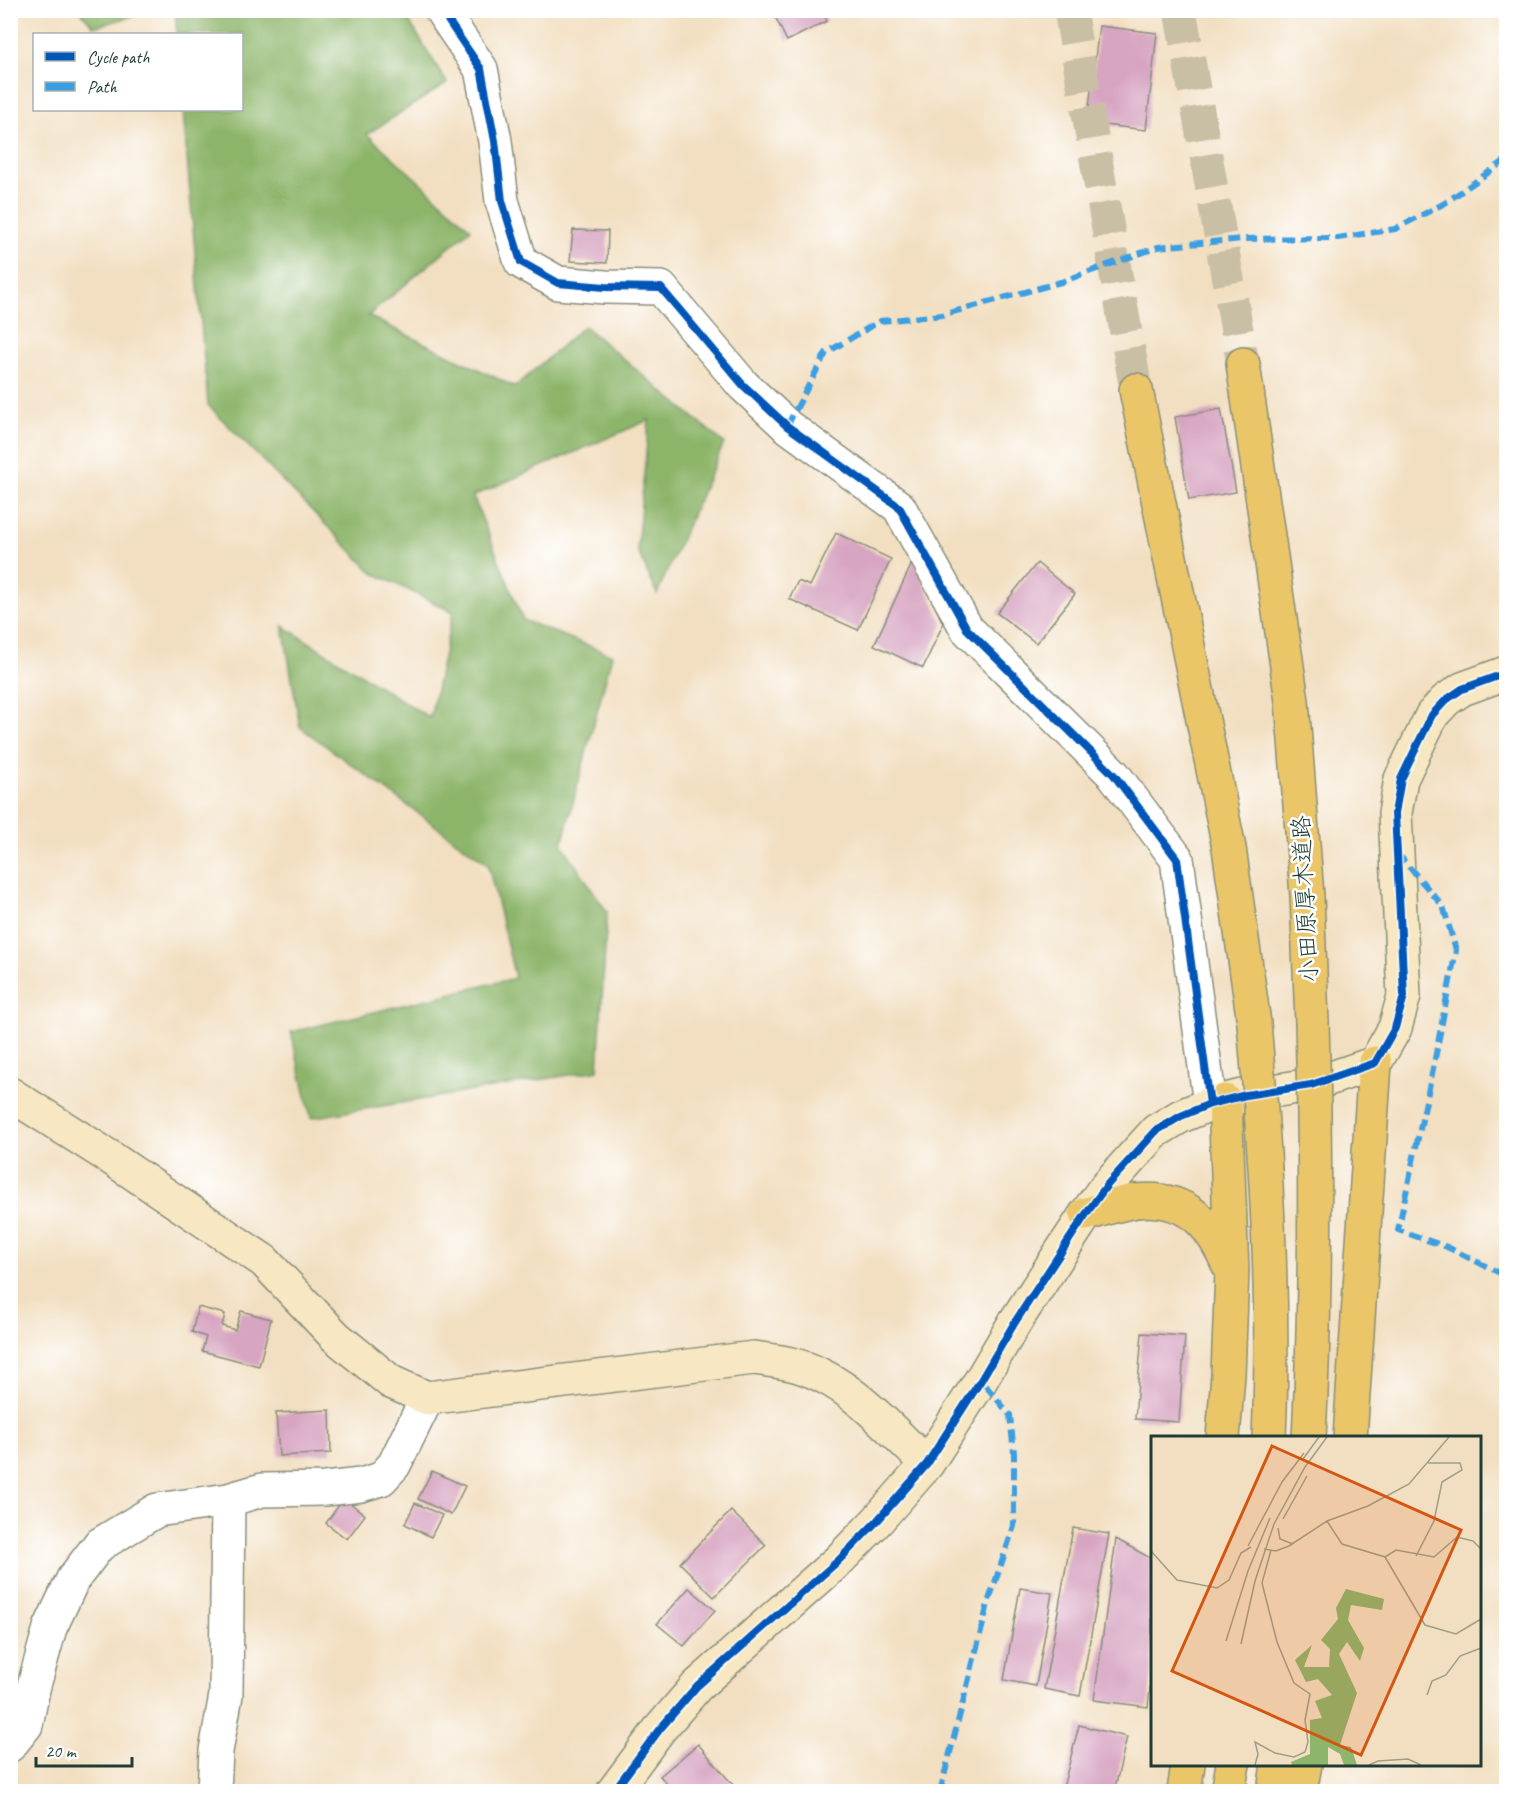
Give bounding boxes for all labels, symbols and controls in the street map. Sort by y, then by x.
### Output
legend [33,33,243,111]
text: Cycle path [87,46,150,68]
text: Path [87,76,117,98]
street label: 小田原厚木道路 [1286,814,1324,984]
inset map [1151,1436,1481,1766]
scale bar [36,1730,132,1768]
text: 20 m [45,1740,78,1762]

